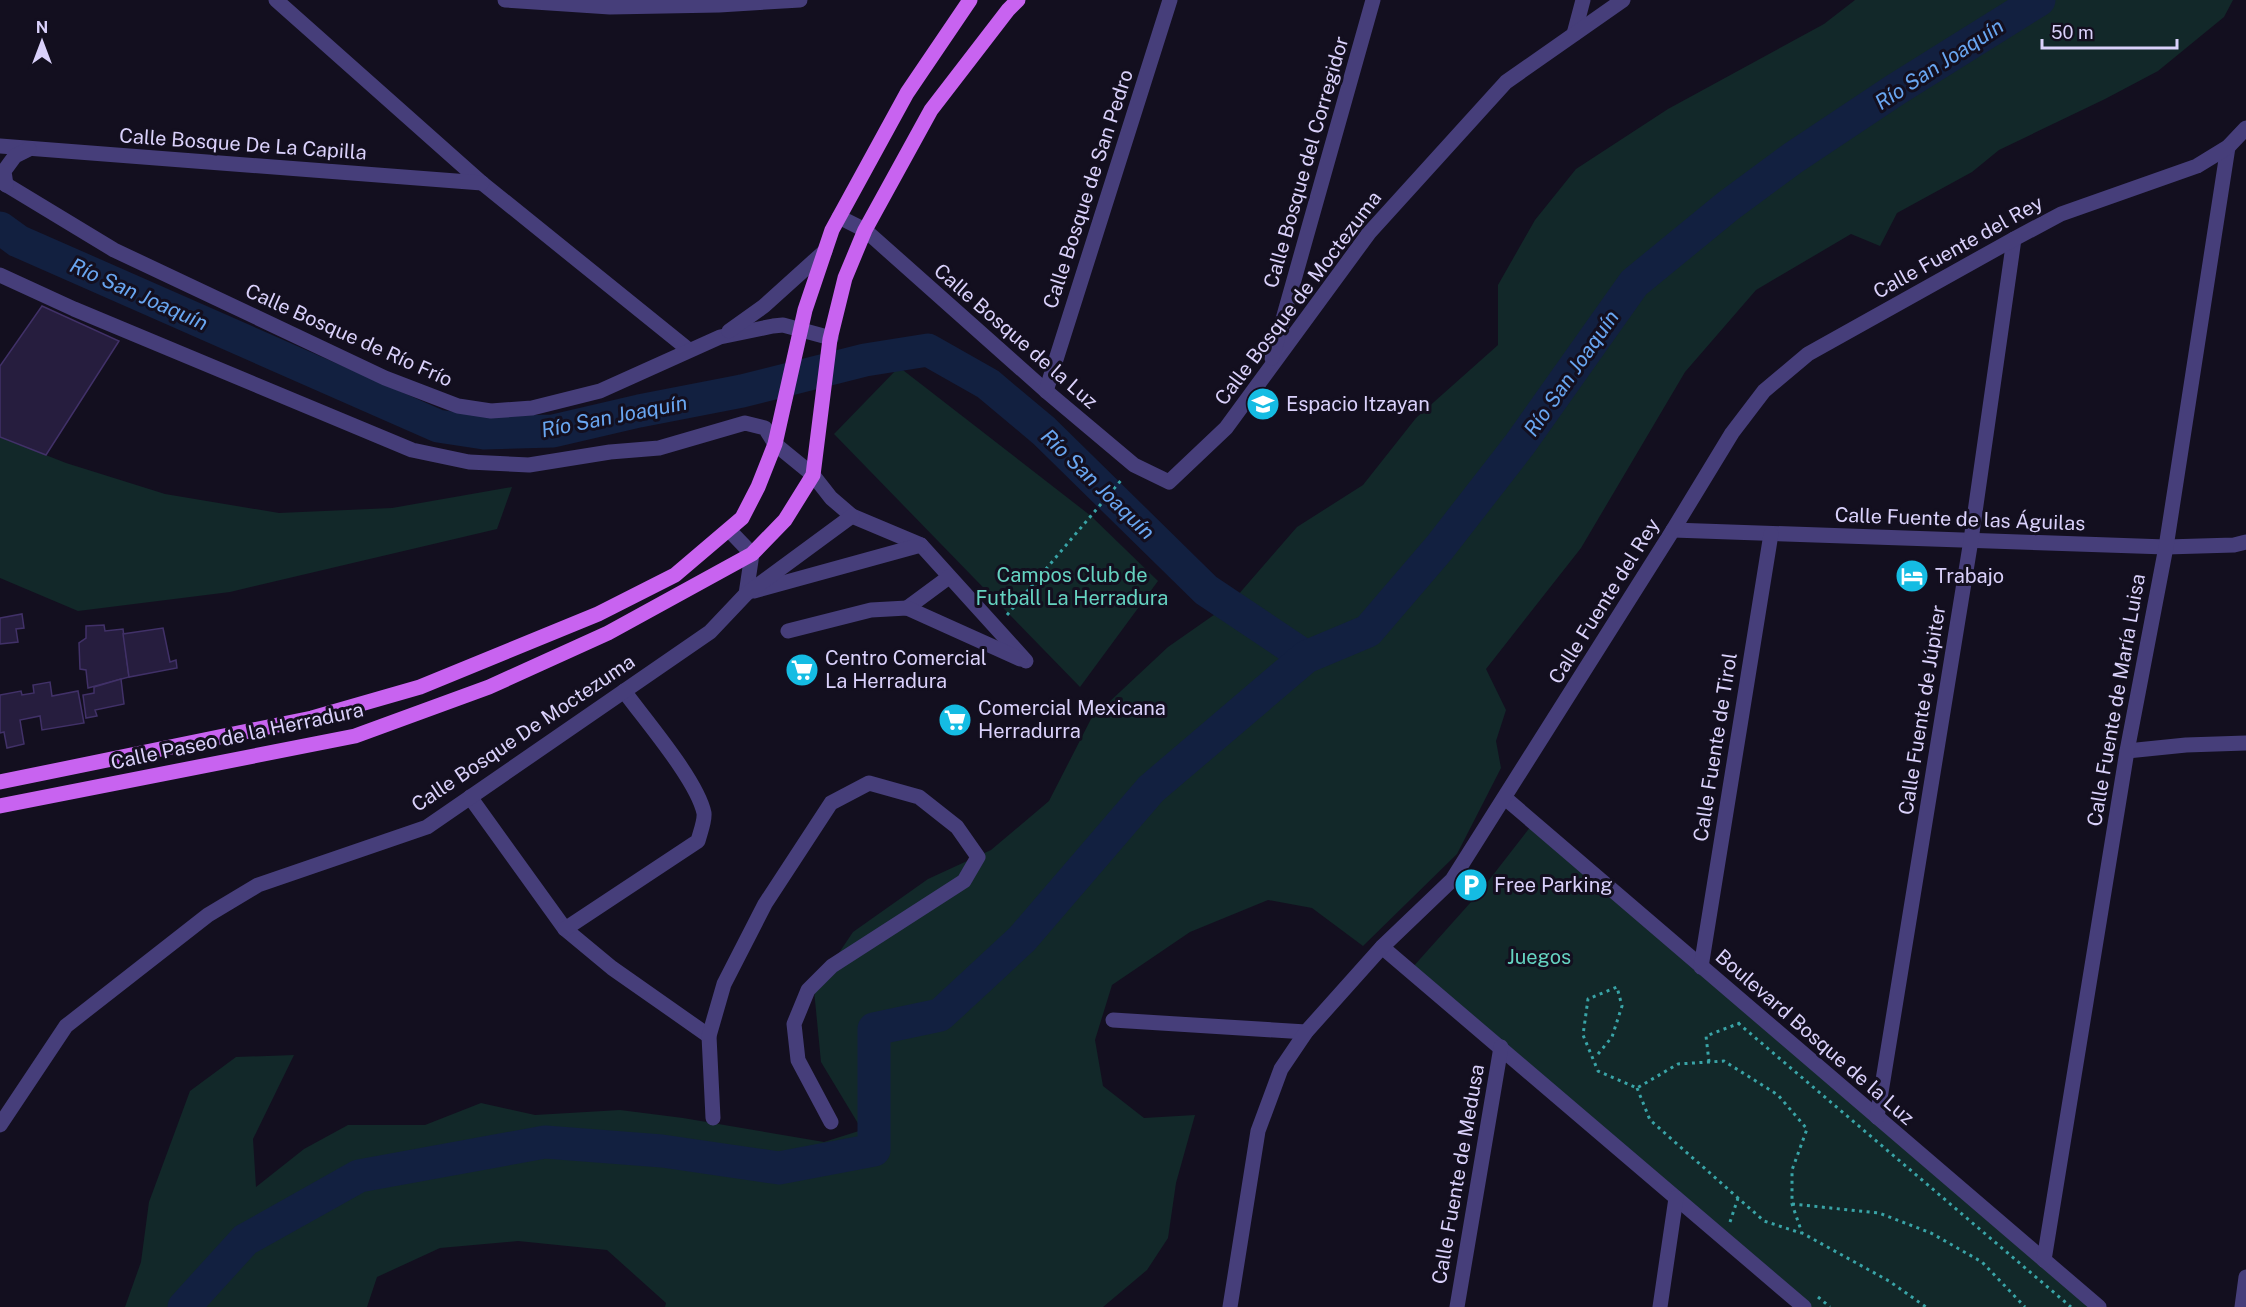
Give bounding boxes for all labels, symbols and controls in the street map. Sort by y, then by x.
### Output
north arrow [12,12,72,72]
scale bar [2042,12,2177,50]
water label: Río San Joaquín [1870,13,2008,115]
text: N [36,18,48,37]
text: 50 m [2051,22,2094,43]
street label: Calle Bosque del Corregidor [1259,33,1354,291]
street label: Calle Bosque de San Pedro [1038,66,1138,312]
street label: Calle Bosque De La Capilla [118,123,368,165]
street label: Calle Bosque de Moctezuma [1210,186,1386,410]
street label: Calle Fuente del Rey [1869,190,2047,304]
water label: Río San Joaquín [66,252,212,336]
street label: Calle Bosque de la Luz [929,258,1103,414]
street label: Calle Bosque de Río Frío [242,278,456,392]
water label: Río San Joaquín [1518,305,1624,441]
school or university icon: Espacio Itzayan [1245,386,1281,422]
water label: Río San Joaquín [539,390,689,442]
place label: Espacio Itzayan [1286,392,1430,416]
water label: Río San Joaquín [1036,424,1160,544]
street label: Calle Fuente de las Águilas [1834,502,2086,535]
street label: Calle Fuente del Rey [1543,514,1665,688]
hotel icon: Trabajo [1894,558,1930,594]
park label: Campos Club de Futball La Herradura [976,563,1168,610]
place label: Trabajo [1935,564,2004,588]
street label: Calle Fuente de María Luisa [2082,572,2150,828]
street label: Calle Fuente de Júpiter [1894,603,1950,817]
place label: Centro Comercial La Herradura [825,646,987,693]
street label: Calle Bosque De Moctezuma [407,649,639,817]
street label: Calle Fuente de Tirol [1688,651,1742,843]
supermarket icon: Centro Comercial La Herradura [784,652,820,688]
place label: Comercial Mexicana Herradurra [978,696,1166,743]
street label: Calle Paseo de la Herradura [108,697,366,775]
supermarket icon: Comercial Mexicana Herradurra [937,702,973,738]
parking icon: Free Parking [1453,867,1489,903]
place label: Free Parking [1494,873,1613,897]
street label: Boulevard Bosque de la Luz [1711,944,1919,1130]
park label: Juegos [1507,945,1571,969]
street label: Calle Fuente de Medusa [1427,1062,1489,1286]

